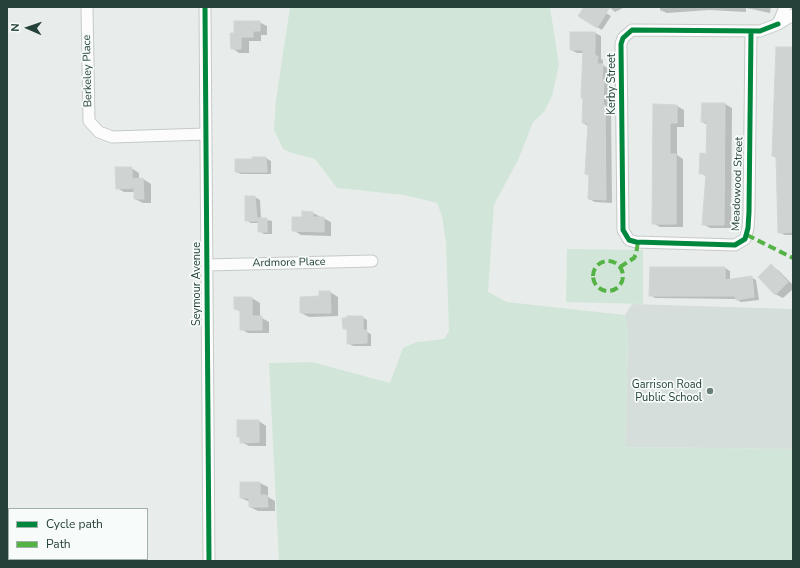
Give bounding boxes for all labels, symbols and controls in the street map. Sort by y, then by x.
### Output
north arrow [8,8,48,48]
text: N [8,23,23,32]
street label: Berkeley Place [81,34,95,108]
street label: Kerby Street [605,53,619,115]
street label: Meadowood Street [730,137,746,231]
street label: Seymour Avenue [190,242,204,326]
street label: Ardmore Place [252,256,326,270]
place label: Garrison Road Public School [632,378,702,404]
marker: Garrison Road Public School [705,386,715,396]
legend [8,508,148,560]
text: Cycle path [46,516,103,532]
text: Path [46,536,71,552]

